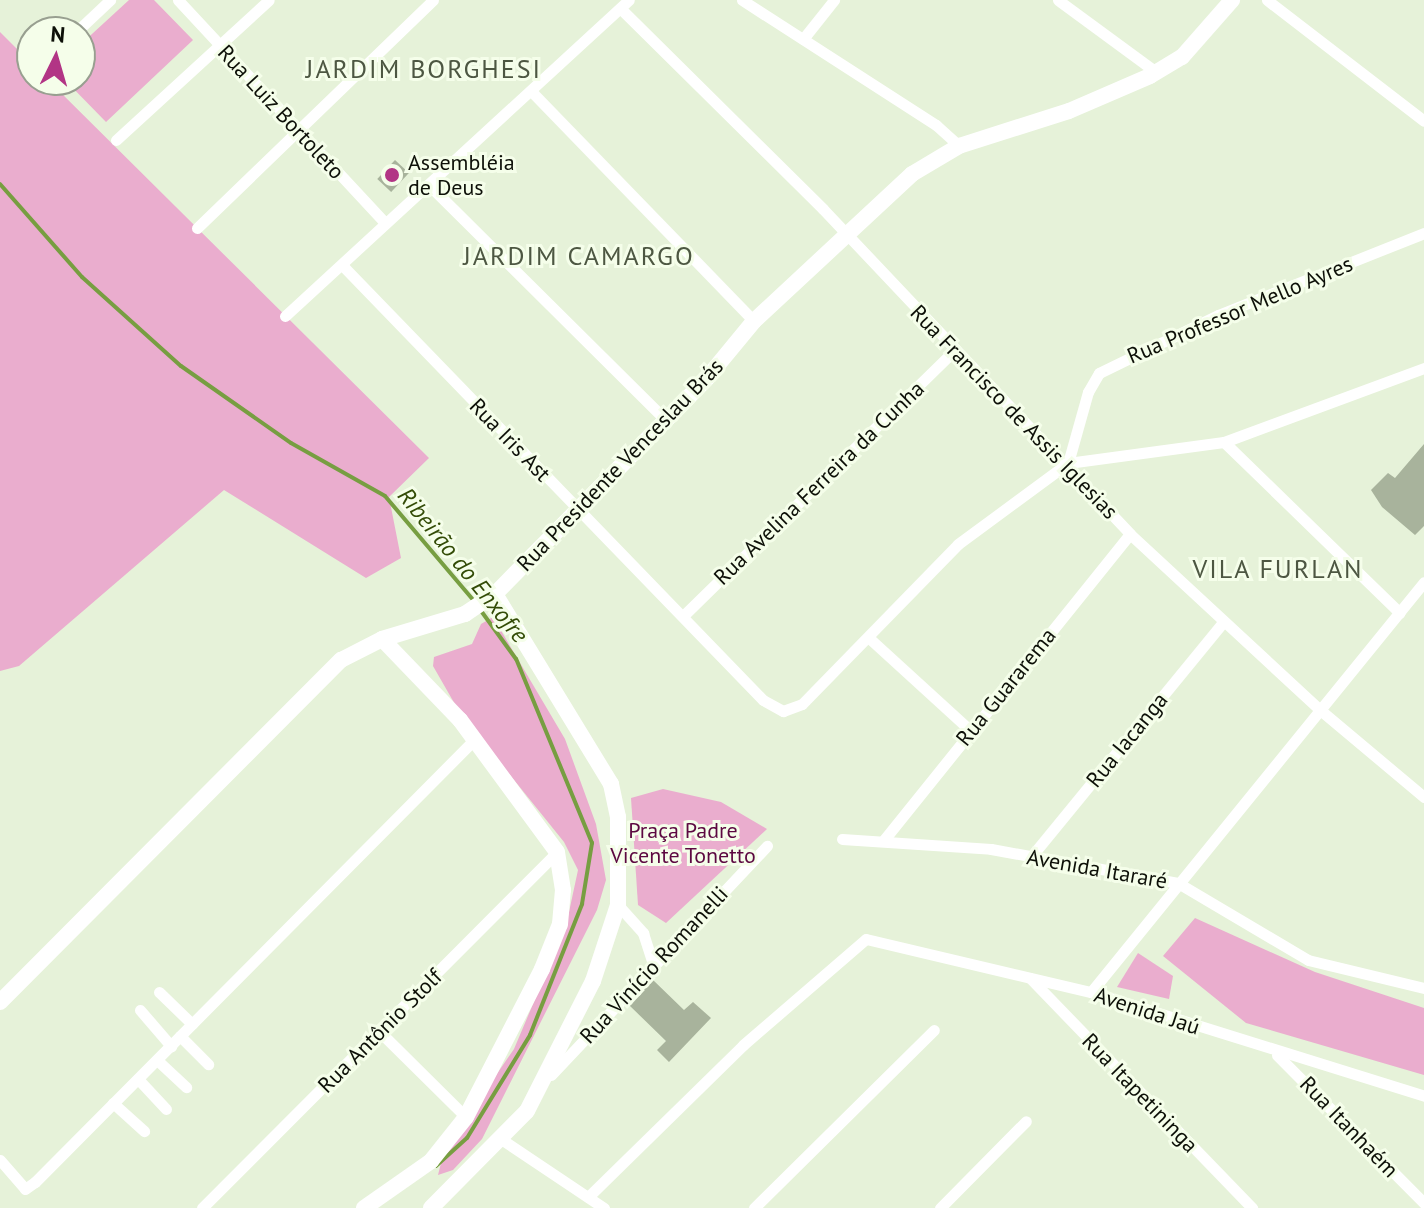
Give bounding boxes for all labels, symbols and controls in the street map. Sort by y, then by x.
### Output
north arrow [16,16,96,96]
text: N [49,20,66,49]
street label: Rua Luiz Bortoleto [212,39,350,185]
district label: JARDIM BORGHESI [306,53,542,85]
place label: Assembléia de Deus [408,149,515,200]
marker: Assembléia de Deus [383,166,401,184]
district label: JARDIM CAMARGO [463,240,695,272]
street label: Rua Professor Mello Ayres [1123,250,1357,370]
street label: Rua Francisco de Assis Iglesias [904,299,1124,525]
street label: Rua Presidente Venceslau Brás [511,353,729,577]
street label: Rua Avelina Ferreira da Cunha [708,375,930,591]
street label: Rua Iris Ast [464,393,556,487]
water label: Ribeirão do Enxofre [392,482,534,648]
district label: VILA FURLAN [1192,553,1364,585]
street label: Rua Guararema [951,623,1061,751]
street label: Rua Iacanga [1081,687,1173,793]
park label: Praça Padre Vicente Tonetto [610,817,756,868]
street label: Avenida Itararé [1025,844,1169,894]
street label: Rua Vinício Romanelli [574,881,734,1049]
street label: Rua Antônio Stolf [312,963,448,1099]
street label: Avenida Jaú [1091,982,1203,1040]
street label: Rua Itapetininga [1077,1028,1203,1158]
street label: Rua Itanhaém [1294,1071,1404,1183]

